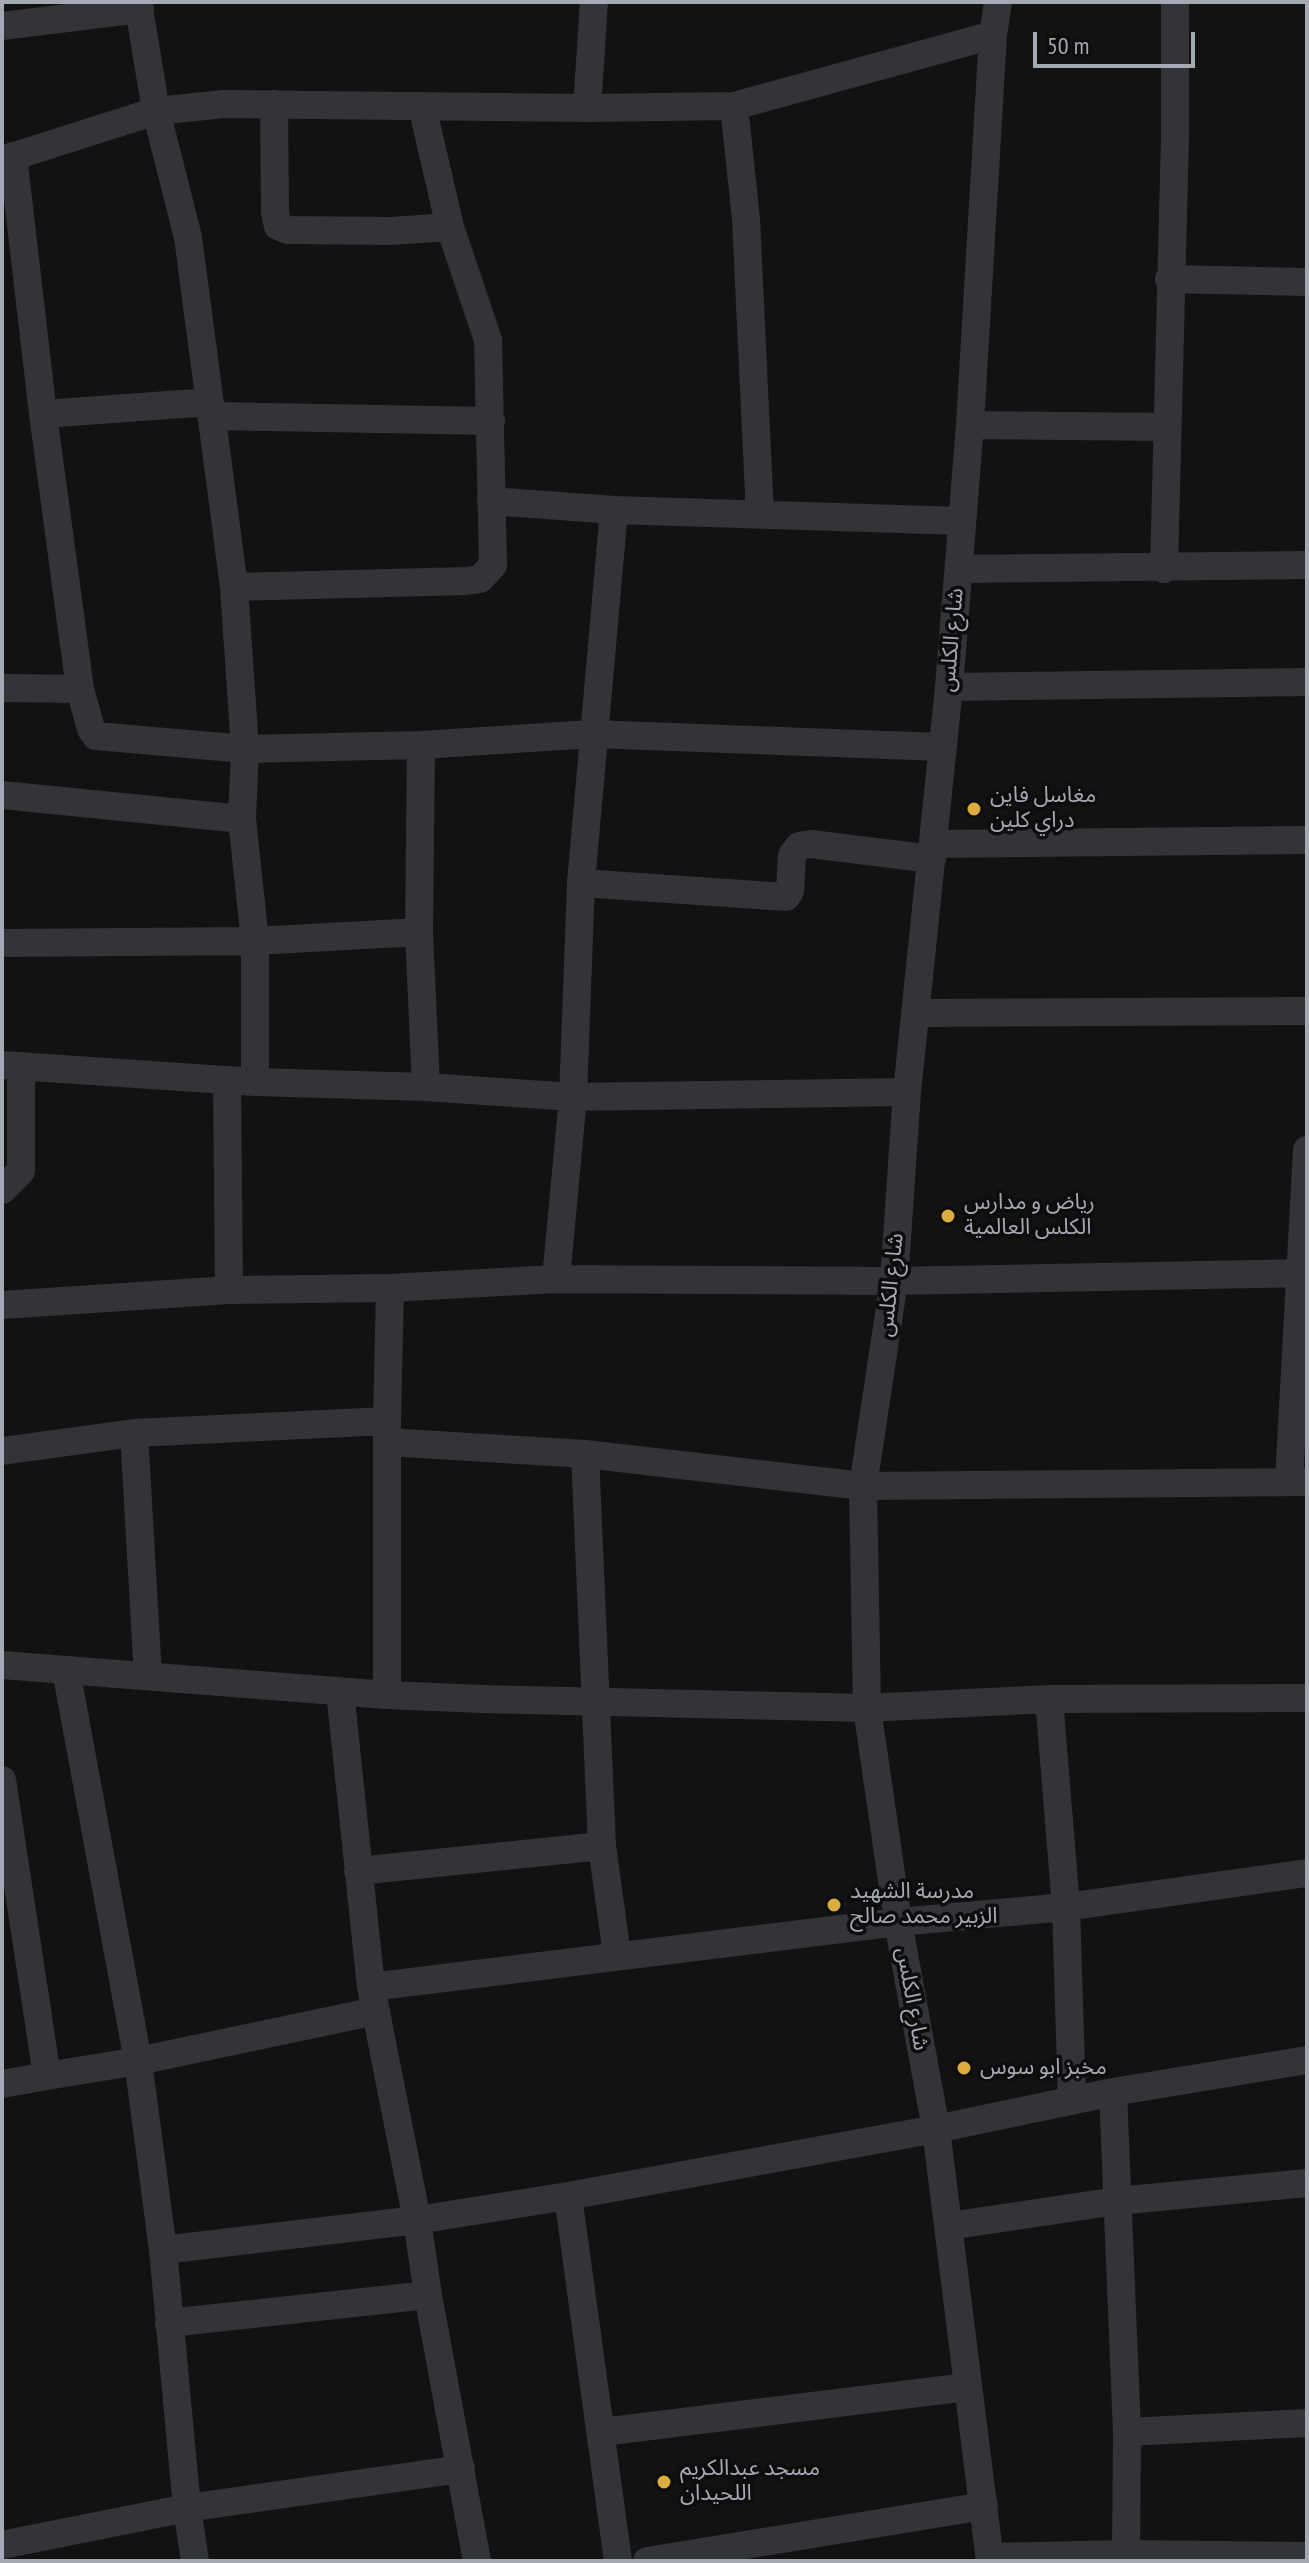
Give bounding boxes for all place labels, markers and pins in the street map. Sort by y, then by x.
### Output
place label: مغاسل فاين دراي كلين [990,783,1096,834]
marker: مغاسل فاين دراي كلين [965,800,983,818]
place label: رياض و مدارس الكلس العالمية [964,1190,1095,1242]
marker: رياض و مدارس الكلس العالمية [939,1207,957,1225]
place label: مدرسة الشهيد الزبير محمد صالح [850,1879,997,1930]
marker: مدرسة الشهيد الزبير محمد صالح [825,1896,843,1914]
place label: مخبز ابو سوس [980,2055,1107,2081]
marker: مخبز ابو سوس [955,2059,973,2077]
place label: مسجد عبدالكريم اللحيدان [680,2456,820,2508]
marker: مسجد عبدالكريم اللحيدان [655,2473,673,2491]

